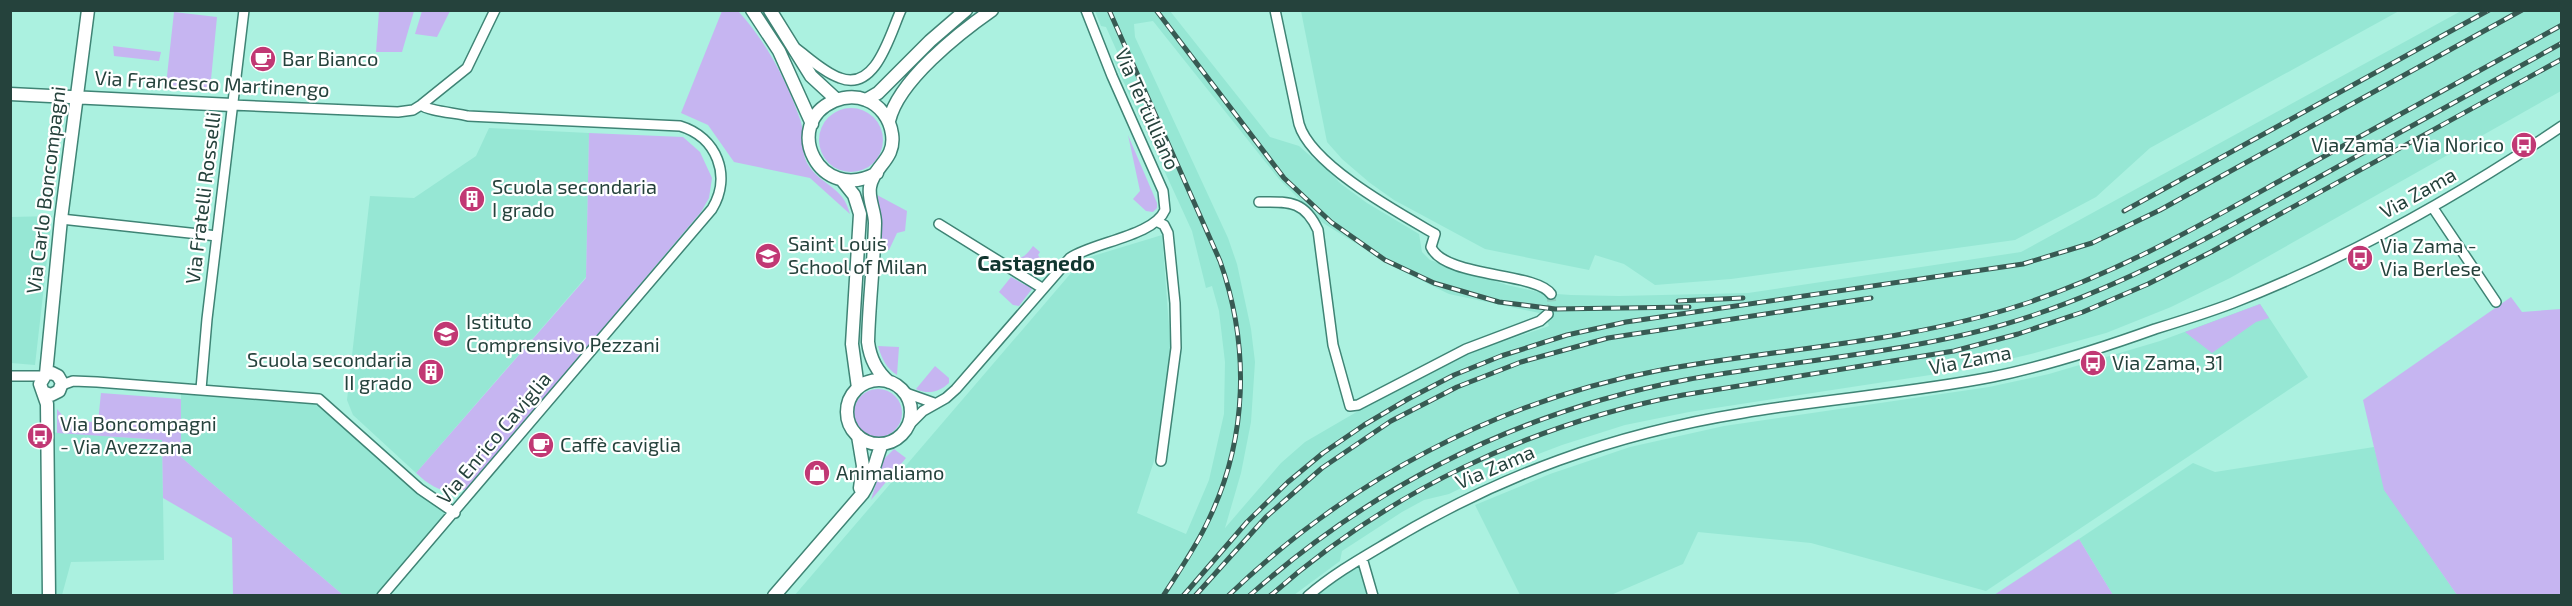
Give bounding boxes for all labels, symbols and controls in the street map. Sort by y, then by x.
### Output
cafe icon: Bar Bianco [248,44,278,74]
street label: Via Tertulliano [1110,44,1185,173]
place label: Bar Bianco [282,46,378,70]
street label: Via Francesco Martinengo [94,65,330,101]
street label: Via Carlo Boncompagni [20,85,70,295]
street label: Via Fratelli Rosselli [180,110,224,285]
bus stop icon: Via Zama - Via Norico [2509,130,2539,160]
place label: Via Zama - Via Norico [2311,132,2504,156]
street label: Via Zama [2375,161,2460,223]
place label: Scuola secondaria I grado [492,174,657,221]
building icon: Scuola secondaria I grado [457,184,487,214]
place label: Saint Louis School of Milan [788,231,927,278]
place label: Via Zama - Via Berlese [2380,233,2481,280]
school or university icon: Saint Louis School of Milan [753,241,783,271]
bus stop icon: Via Zama - Via Berlese [2345,243,2375,273]
district label: Castagnedo [977,250,1095,275]
place label: Istituto Comprensivo Pezzani [466,309,660,356]
school or university icon: Istituto Comprensivo Pezzani [431,319,461,349]
street label: Via Zama [1927,339,2013,379]
place label: Scuola secondaria II grado [247,347,412,394]
bus stop icon: Via Zama, 31 [2078,348,2108,378]
place label: Via Zama, 31 [2112,350,2223,374]
building icon: Scuola secondaria II grado [416,357,446,387]
street label: Via Enrico Caviglia [431,367,555,508]
place label: Via Boncompagni - Via Avezzana [60,411,217,458]
bus stop icon: Via Boncompagni - Via Avezzana [25,421,55,451]
cafe icon: Caffè caviglia [526,430,556,460]
place label: Caffè caviglia [560,432,681,456]
street label: Via Zama [1452,439,1538,493]
shop icon: Animaliamo [802,458,832,488]
place label: Animaliamo [836,460,944,484]

